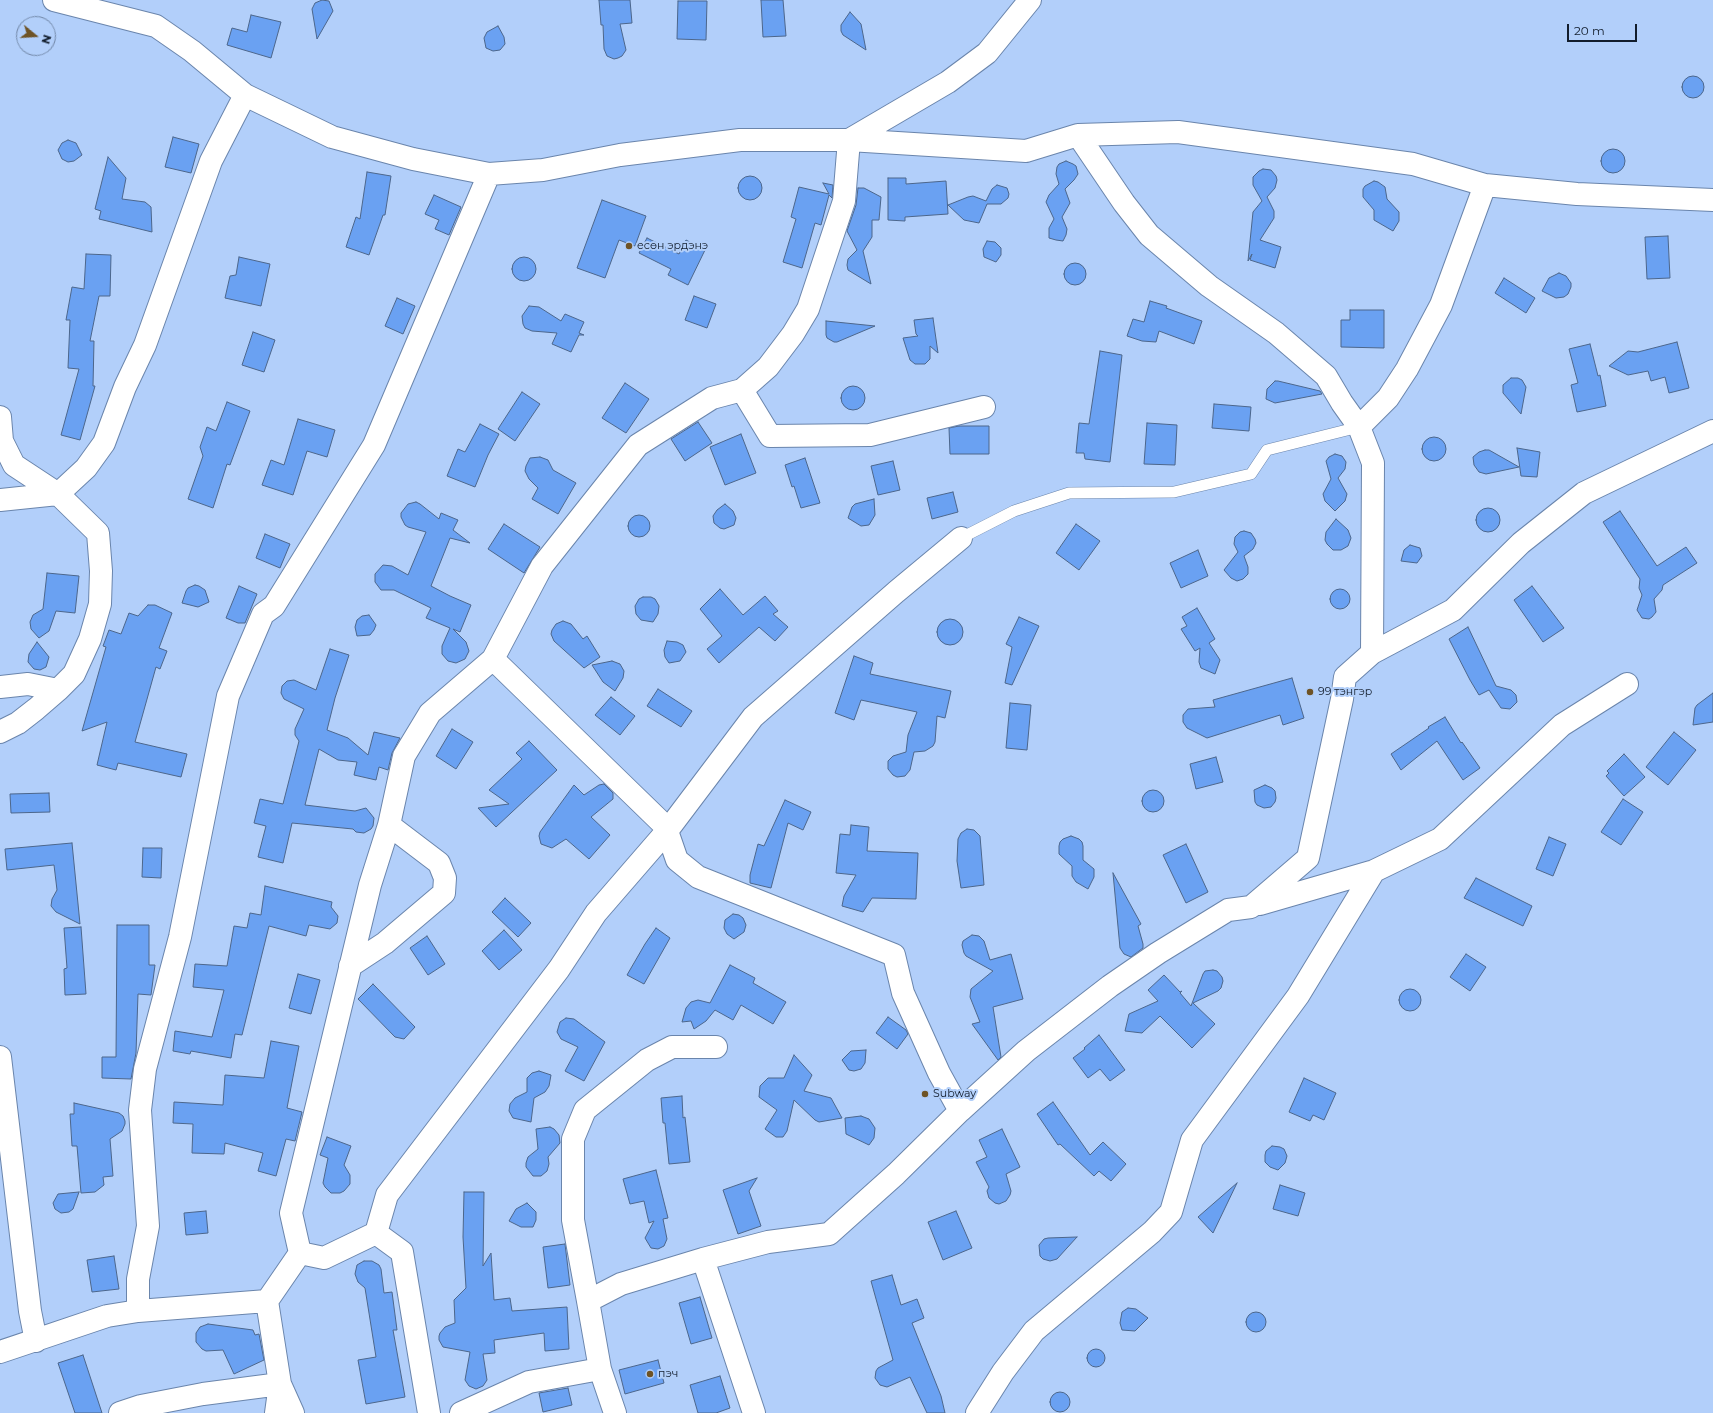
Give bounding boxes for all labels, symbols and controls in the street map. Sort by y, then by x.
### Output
north arrow [16,16,56,56]
scale bar [1569,16,1639,42]
text: 20 m [1574,23,1605,38]
text: N [38,33,54,46]
place label: есөн эрдэнэ [637,239,708,253]
marker: есөн эрдэнэ [624,241,634,251]
place label: 99 тэнгэр [1318,685,1372,699]
marker: 99 тэнгэр [1305,687,1315,697]
place label: Subway [933,1087,976,1101]
marker: Subway [920,1089,930,1099]
place label: пэч [658,1367,678,1381]
marker: пэч [645,1369,655,1379]

